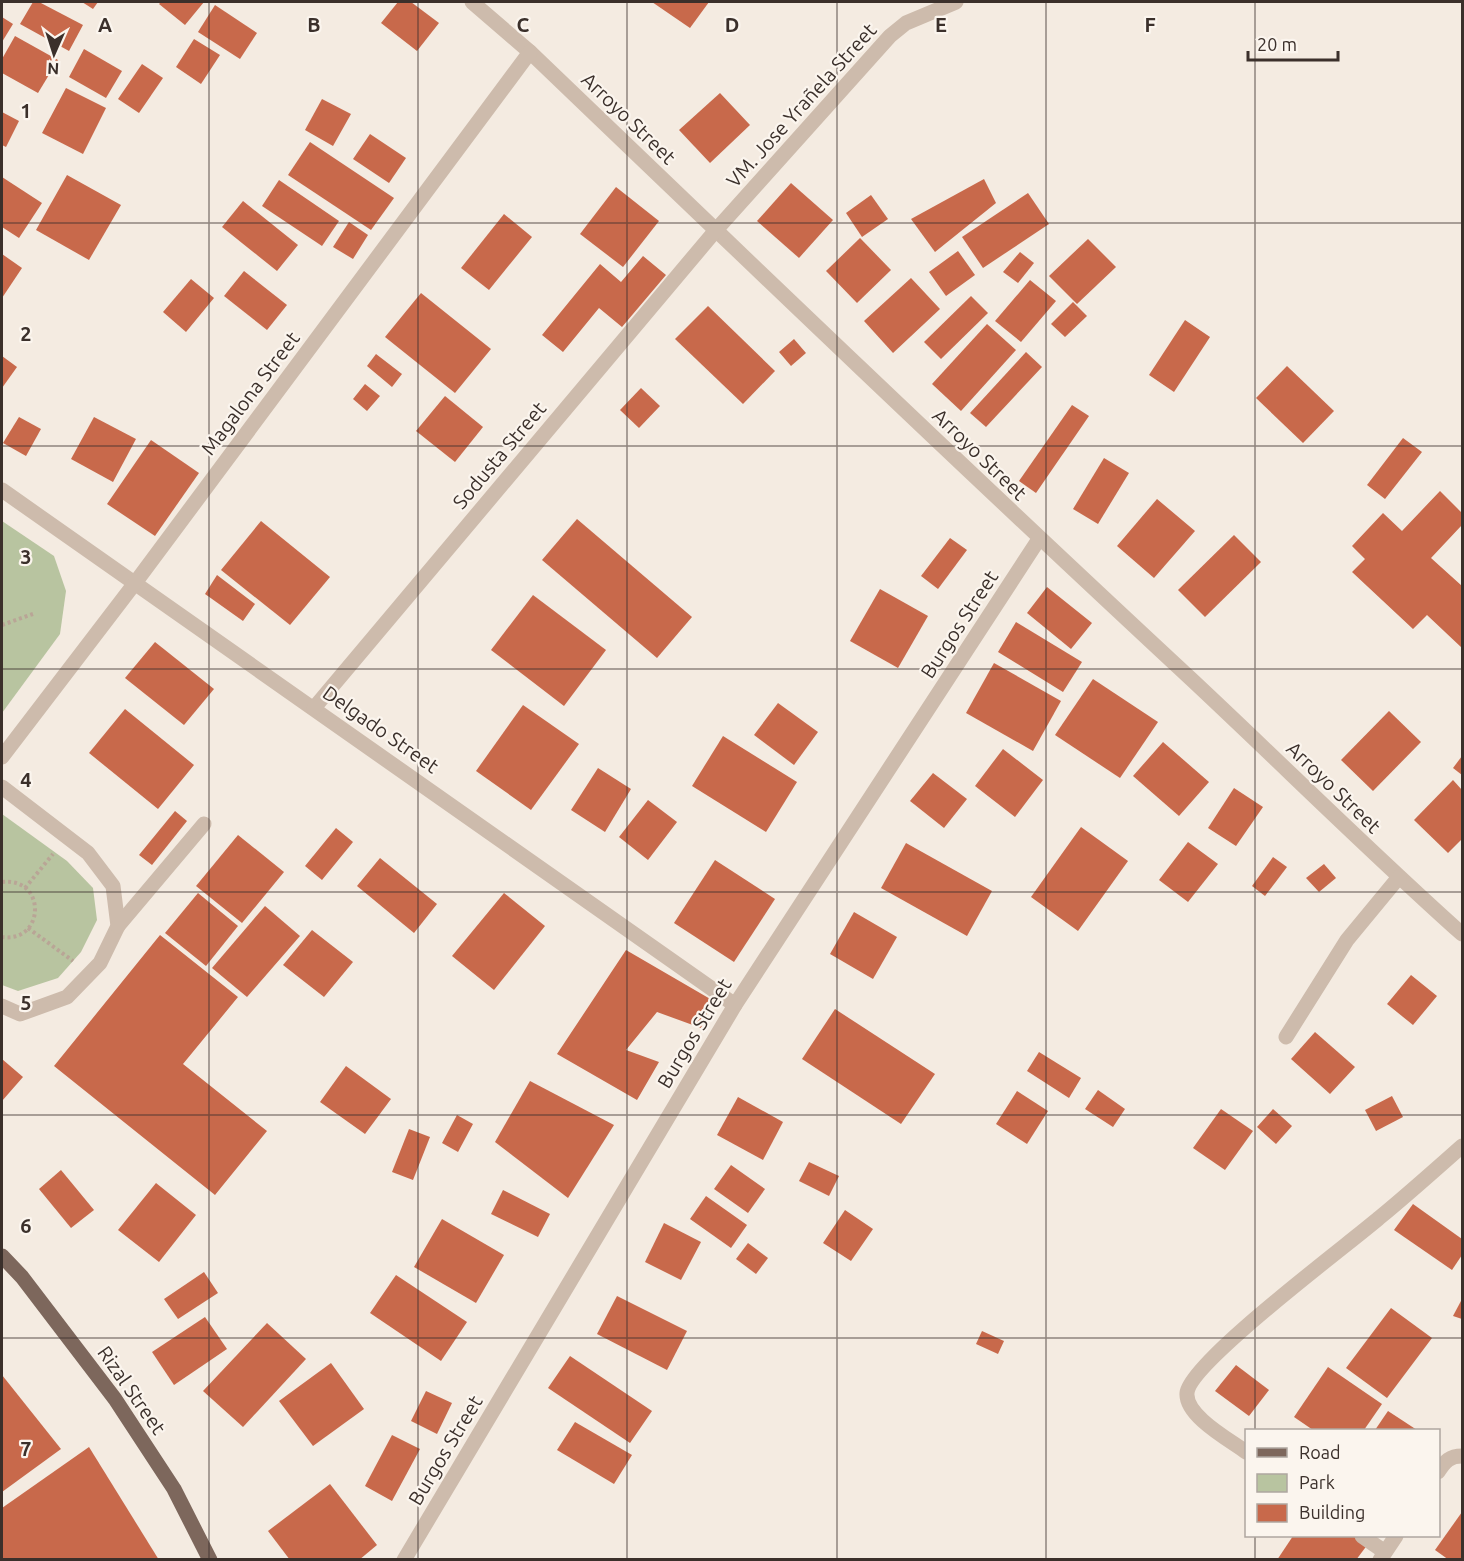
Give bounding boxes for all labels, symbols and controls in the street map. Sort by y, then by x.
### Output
text: A [98,13,112,36]
text: B [307,13,321,36]
text: C [517,13,530,36]
text: D [725,13,739,36]
text: E [935,13,947,36]
text: F [1144,13,1156,36]
street label: VM. Jose Yrañela Street [721,18,881,192]
north arrow [24,24,84,84]
scale bar [1248,24,1338,62]
text: 20 m [1257,34,1297,54]
text: N [47,60,60,78]
street label: Arroyo Street [577,68,681,169]
text: 1 [20,99,32,122]
text: 2 [20,322,32,345]
street label: Magalona Street [196,327,304,459]
street label: Sodusta Street [448,397,550,513]
street label: Arroyo Street [928,404,1032,505]
text: 3 [20,545,32,568]
street label: Burgos Street [916,566,1002,682]
street label: Delgado Street [319,681,443,778]
street label: Arroyo Street [1282,737,1386,838]
text: 4 [20,768,32,791]
street label: Burgos Street [652,974,736,1092]
text: 5 [20,991,32,1014]
text: 6 [20,1214,32,1237]
street label: Rizal Street [93,1341,171,1439]
street label: Burgos Street [403,1391,487,1509]
legend [1245,1429,1440,1537]
text: 7 [20,1437,32,1460]
text: Road [1299,1442,1341,1462]
text: Park [1299,1472,1335,1492]
text: Building [1299,1502,1365,1522]

